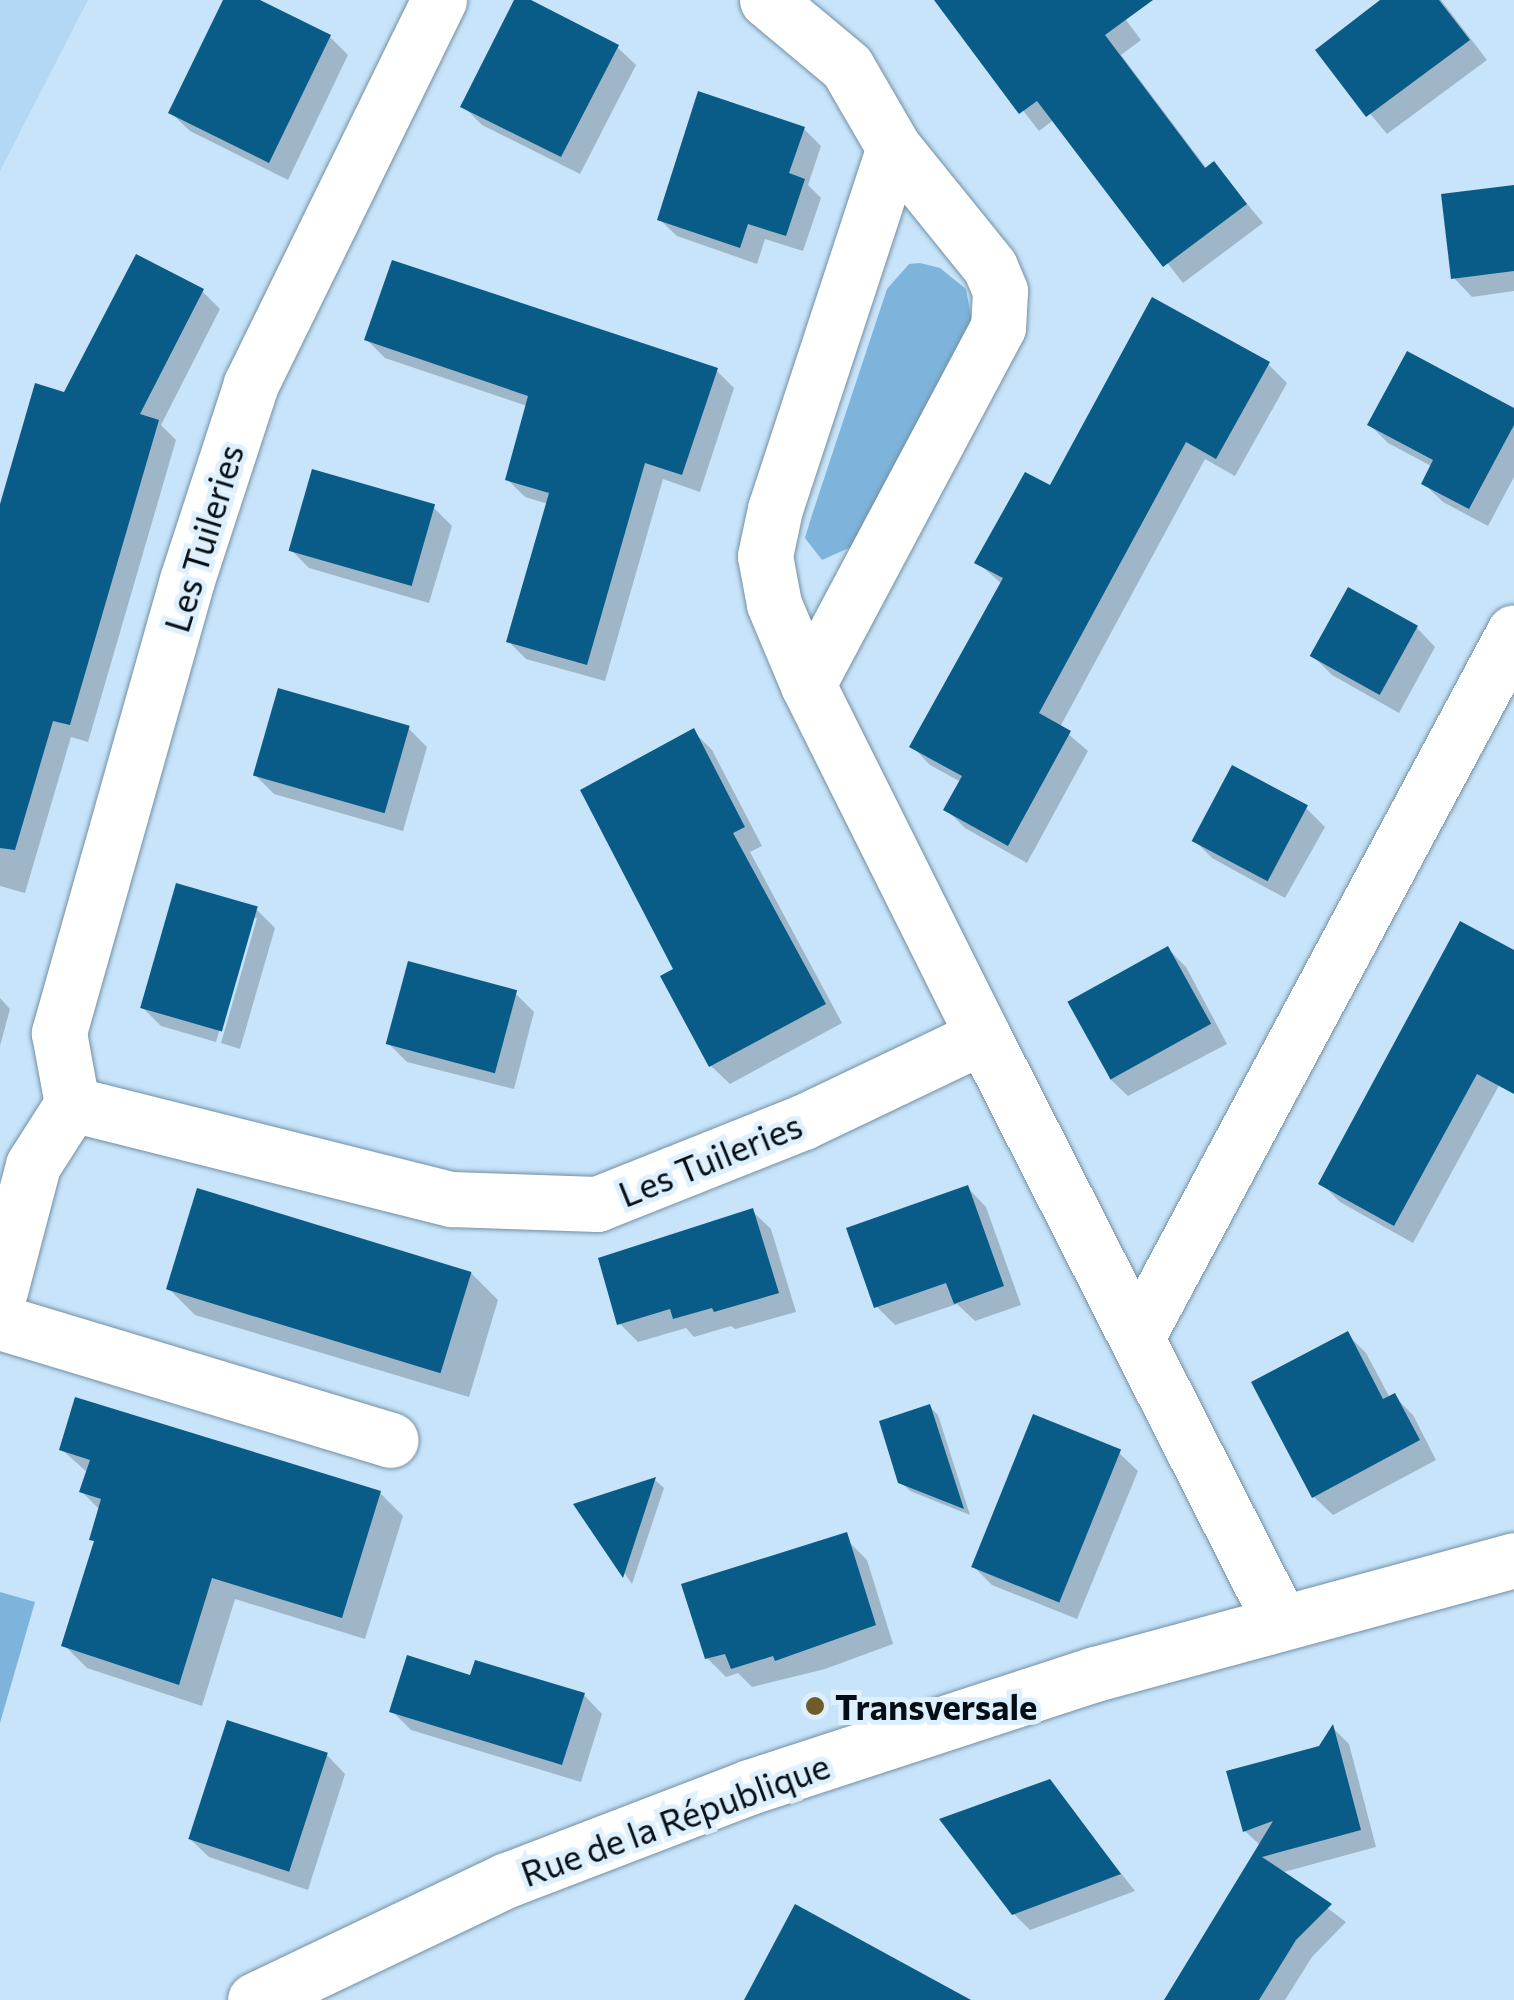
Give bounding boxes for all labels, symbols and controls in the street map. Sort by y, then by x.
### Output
street label: Les Tuileries [155,439,251,637]
street label: Les Tuileries [612,1103,808,1215]
place label: Transversale [835,1685,1038,1727]
marker: Transversale [804,1695,826,1717]
street label: Rue de la République [515,1744,835,1894]

